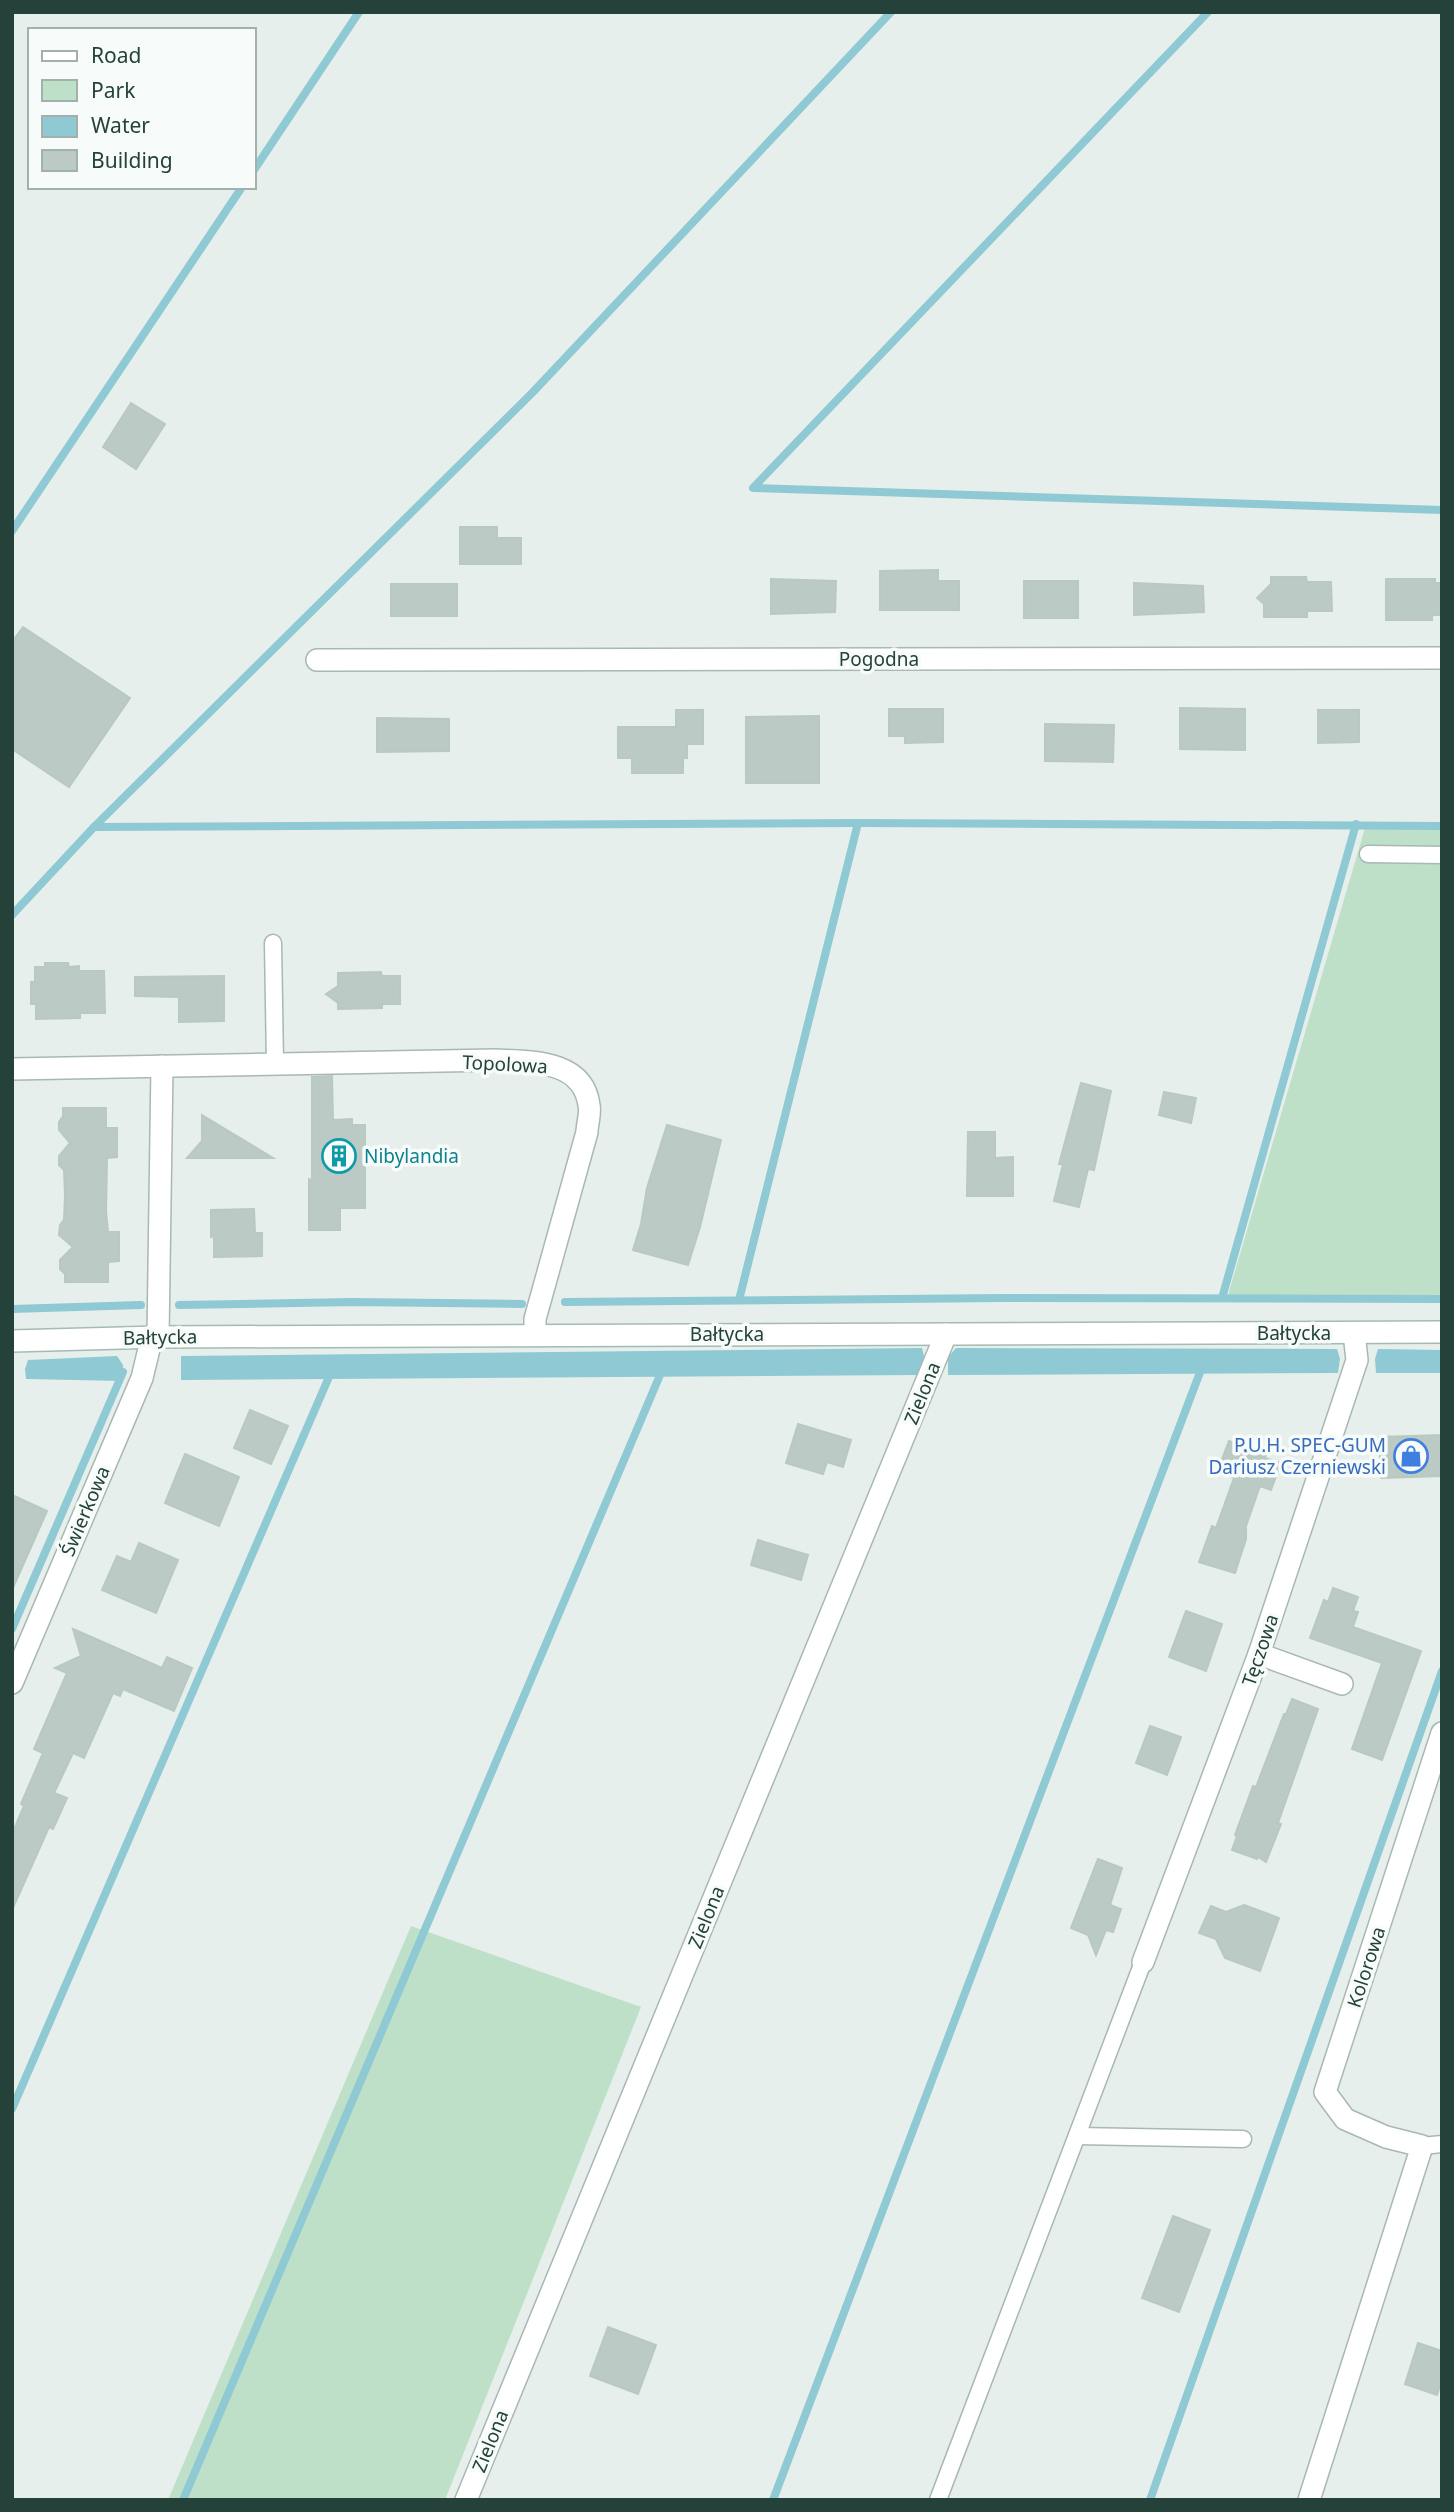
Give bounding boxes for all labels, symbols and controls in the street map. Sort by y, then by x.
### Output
legend [28,28,256,189]
text: Road [91,41,141,69]
text: Park [91,76,136,104]
text: Water [91,111,150,139]
text: Building [91,146,173,174]
street label: Pogodna [839,646,919,672]
street label: Topolowa [462,1049,548,1079]
building icon: Nibylandia [320,1137,358,1175]
place label: Nibylandia [364,1143,459,1169]
street label: Bałtycka [1257,1320,1331,1346]
street label: Bałtycka [690,1321,764,1347]
street label: Bałtycka [123,1323,197,1351]
street label: Zielona [898,1358,946,1428]
place label: P.U.H. SPEC-GUM Dariusz Czerniewski [1208,1432,1386,1480]
shop icon: P.U.H. SPEC-GUM Dariusz Czerniewski [1392,1437,1430,1475]
street label: Świerkowa [54,1462,116,1560]
street label: Tęczowa [1236,1610,1284,1690]
street label: Zielona [682,1882,730,1952]
street label: Kolorowa [1341,1923,1391,2011]
street label: Zielona [466,2406,514,2476]

